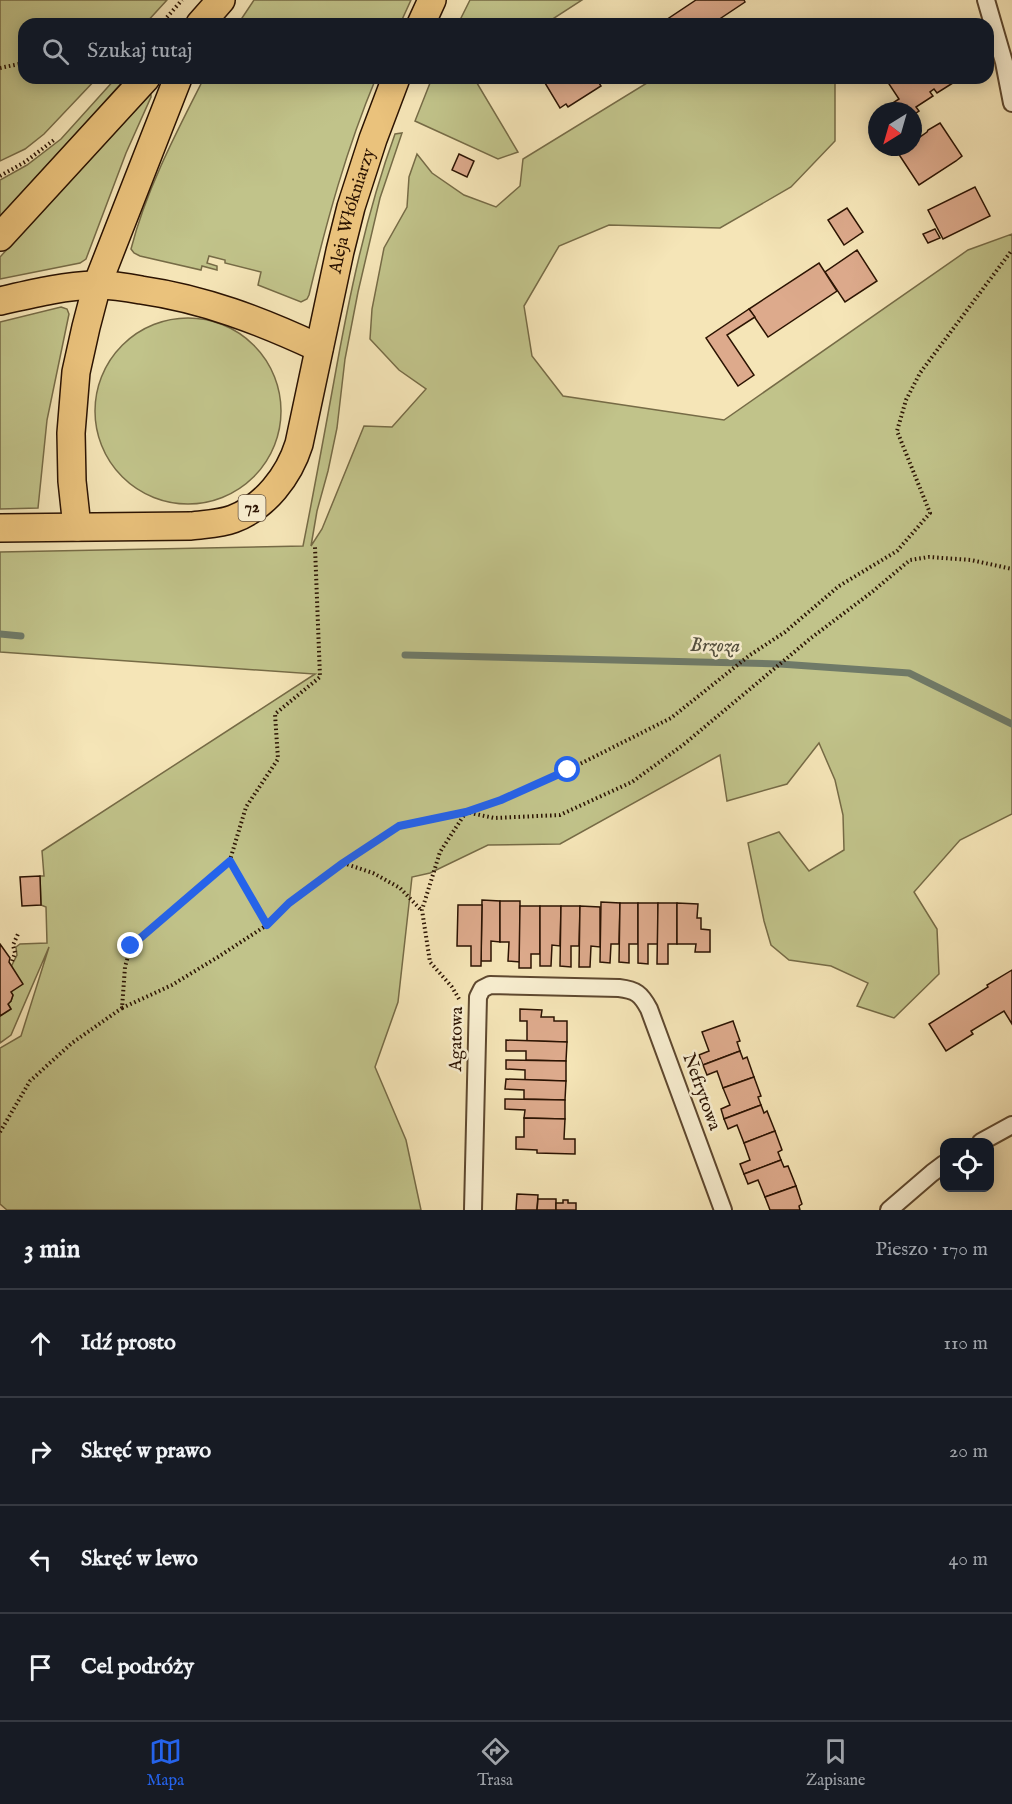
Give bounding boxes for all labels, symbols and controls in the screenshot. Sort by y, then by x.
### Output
search box [18,18,994,84]
icon: search [39,35,72,68]
text: Szukaj tutaj [87,37,192,65]
north arrow [868,102,922,156]
street label: Aleja Włókniarzy [324,145,381,277]
road number: 72 [238,495,266,521]
water label: Brzoza [690,633,741,659]
route start [554,756,580,782]
route end [117,932,143,958]
street label: Agatowa [445,1006,469,1073]
street label: Nefrytowa [676,1050,726,1134]
map controls [940,1138,994,1192]
button: locate [940,1138,994,1192]
text: 3 min [24,1233,80,1266]
text: Pieszo · 170 m [875,1237,988,1262]
icon: ahead [24,1327,57,1360]
text: Idź prosto [81,1329,176,1357]
text: 110 m [944,1331,988,1356]
icon: right [24,1435,57,1468]
text: Skręć w prawo [81,1437,211,1465]
text: 20 m [949,1439,988,1464]
icon: left [24,1543,57,1576]
text: Skręć w lewo [81,1545,198,1573]
text: 40 m [949,1547,988,1572]
icon: arrive [24,1651,57,1684]
text: Cel podróży [81,1653,194,1681]
tab: Mapa [147,1735,184,1791]
tab: Trasa [477,1735,513,1791]
tab: Zapisane [806,1735,865,1791]

